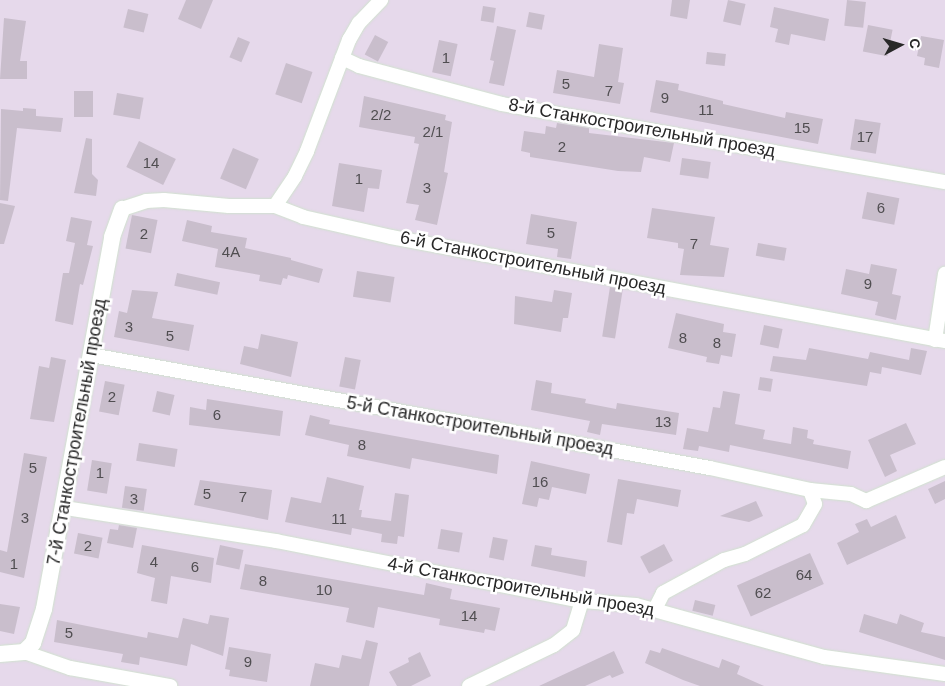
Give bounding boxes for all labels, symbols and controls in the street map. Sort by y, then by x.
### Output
north arrow [875,20,925,70]
text: С [906,38,923,49]
house number: 1 [442,49,450,67]
house number: 5 [562,75,570,93]
house number: 7 [605,82,613,100]
house number: 9 [661,89,669,107]
street label: 8-й Станкостроительный проезд [507,94,777,162]
house number: 11 [698,101,714,119]
house number: 2/2 [371,106,391,124]
house number: 15 [794,119,810,137]
house number: 2/1 [423,123,443,141]
house number: 17 [857,128,873,146]
house number: 2 [558,138,566,156]
house number: 14 [143,154,159,172]
house number: 1 [355,170,363,188]
house number: 3 [423,179,431,197]
house number: 6 [877,199,885,217]
house number: 5 [547,224,555,242]
house number: 2 [140,225,148,243]
street label: 6-й Станкостроительный проезд [398,227,668,299]
house number: 7 [690,235,698,253]
house number: 4А [222,243,240,261]
house number: 9 [864,275,872,293]
street label: 7-й Станкостроительный проезд [43,297,111,567]
house number: 3 [125,318,133,336]
house number: 5 [166,327,174,345]
house number: 8 [679,329,687,347]
house number: 8 [713,334,721,352]
house number: 2 [108,388,116,406]
street label: 5-й Станкостроительный проезд [345,392,615,460]
house number: 6 [213,406,221,424]
house number: 13 [655,413,671,431]
house number: 8 [358,436,366,454]
house number: 5 [29,459,37,477]
house number: 1 [96,464,104,482]
house number: 16 [532,473,548,491]
house number: 5 [203,485,211,503]
house number: 7 [239,488,247,506]
house number: 3 [130,490,138,508]
house number: 3 [21,509,29,527]
house number: 11 [331,510,347,528]
house number: 2 [84,537,92,555]
house number: 4 [150,553,158,571]
street label: 4-й Станкостроительный проезд [386,553,656,621]
house number: 1 [10,555,18,573]
house number: 6 [191,558,199,576]
house number: 64 [796,566,812,584]
house number: 8 [259,572,267,590]
house number: 10 [316,581,332,599]
house number: 62 [755,584,771,602]
house number: 14 [461,607,477,625]
house number: 5 [65,624,73,642]
house number: 9 [244,653,252,671]

